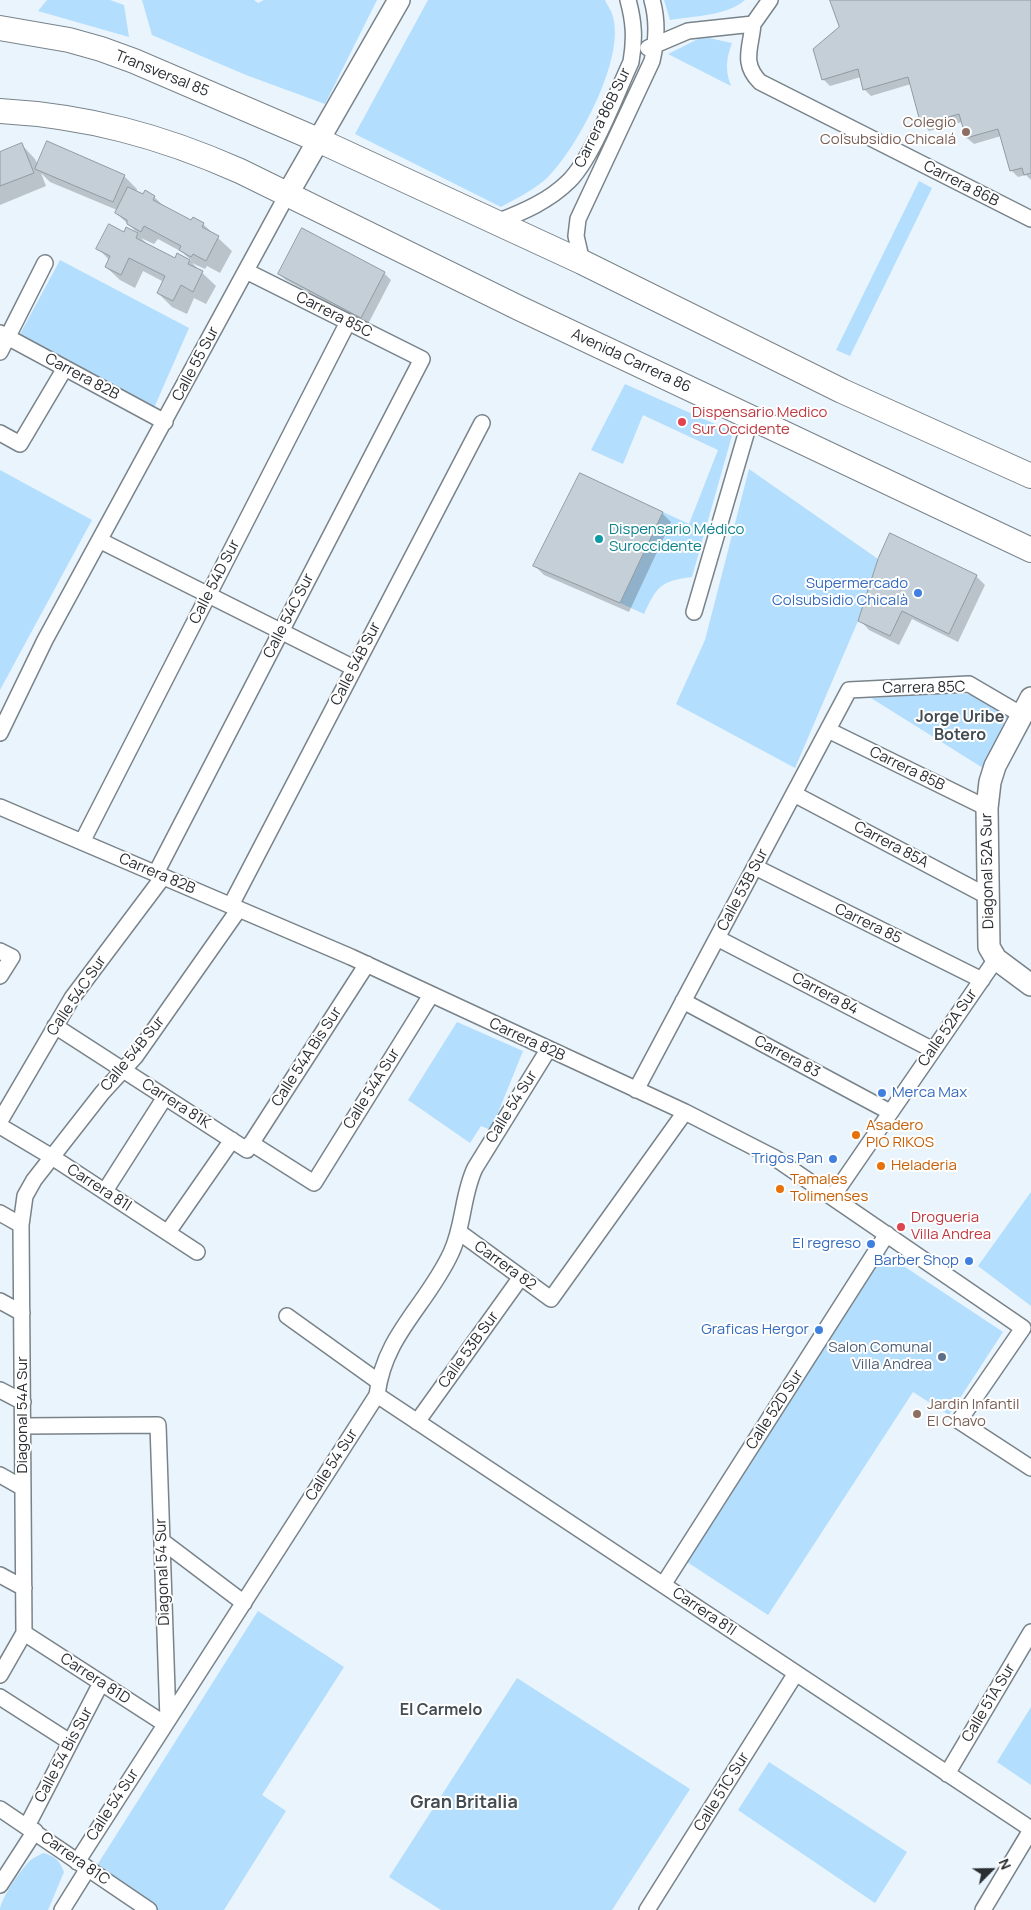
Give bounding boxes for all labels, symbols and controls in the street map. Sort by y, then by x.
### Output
street label: Transversal 85 [113,47,211,101]
street label: Carrera 86B Sur [571,65,635,171]
place label: Colegio Colsubsidio Chicalá [820,114,956,149]
marker: Colegio Colsubsidio Chicalá [960,126,972,138]
street label: Carrera 86B [920,157,1002,211]
street label: Carrera 85C [293,288,375,342]
street label: Calle 55 Sur [169,324,223,404]
street label: Avenida Carrera 86 [568,325,694,397]
street label: Carrera 82B [42,350,122,404]
place label: Dispensario Medico Sur Occidente [692,404,827,439]
marker: Dispensario Medico Sur Occidente [676,416,688,428]
place label: Dispensario Médico Suroccidente [609,521,744,556]
marker: Dispensario Médico Suroccidente [593,533,605,545]
street label: Calle 54D Sur [186,537,244,627]
street label: Calle 54C Sur [260,571,318,661]
place label: Supermercado Colsubsidio Chicalà [772,575,908,610]
marker: Supermercado Colsubsidio Chicalà [912,587,924,599]
street label: Calle 54B Sur [327,619,385,709]
street label: Carrera 85C [882,678,966,698]
district label: Jorge Uribe Botero [916,708,1004,746]
street label: Carrera 85B [866,743,948,795]
street label: Diagonal 52A Sur [978,813,998,929]
street label: Carrera 85A [851,818,931,872]
street label: Calle 53B Sur [714,846,772,934]
street label: Carrera 82B [116,850,198,898]
street label: Carrera 85 [832,900,904,948]
street label: Calle 54C Sur [44,953,110,1039]
street label: Carrera 84 [789,969,861,1019]
street label: Calle 52A Sur [915,986,981,1070]
street label: Calle 54A Bis Sur [268,1004,346,1110]
street label: Calle 54B Sur [97,1013,169,1095]
street label: Carrera 82B [486,1015,568,1065]
street label: Carrera 83 [751,1032,823,1082]
street label: Calle 54A Sur [340,1045,404,1133]
street label: Calle 54 Sur [483,1068,541,1146]
street label: Carrera 81K [138,1075,214,1133]
place label: Merca Max [892,1084,967,1102]
marker: Merca Max [876,1087,888,1099]
place label: Asadero PIO RIKOS [866,1117,934,1152]
marker: Asadero PIO RIKOS [850,1129,862,1141]
place label: Trigos Pan [751,1150,823,1168]
marker: Trigos Pan [827,1153,839,1165]
place label: Heladeria [891,1157,957,1175]
marker: Heladeria [875,1160,887,1172]
street label: Carrera 81I [63,1161,135,1215]
place label: Tamales Tolimenses [790,1171,868,1206]
marker: Tamales Tolimenses [774,1183,786,1195]
place label: Drogueria Villa Andrea [911,1209,991,1244]
marker: Drogueria Villa Andrea [895,1221,907,1233]
place label: El regreso [792,1235,861,1253]
street label: Carrera 82 [471,1238,539,1294]
marker: El regreso [865,1238,877,1250]
place label: Barber Shop [874,1252,959,1270]
marker: Barber Shop [963,1255,975,1267]
street label: Calle 53B Sur [435,1308,503,1392]
place label: Graficas Hergor [701,1321,809,1339]
marker: Graficas Hergor [813,1324,825,1336]
place label: Salon Comunal Villa Andrea [828,1339,932,1374]
marker: Salon Comunal Villa Andrea [936,1351,948,1363]
street label: Diagonal 54A Sur [14,1356,32,1474]
street label: Calle 52D Sur [743,1367,807,1453]
place label: Jardin Infantil El Chavo [927,1396,1020,1431]
marker: Jardin Infantil El Chavo [911,1408,923,1420]
street label: Calle 54 Sur [302,1426,362,1504]
street label: Diagonal 54 Sur [152,1518,174,1626]
street label: Carrera 81I [669,1584,739,1640]
street label: Carrera 81D [57,1650,133,1708]
street label: Calle 51A Sur [959,1660,1019,1746]
district label: El Carmelo [400,1701,482,1721]
street label: Calle 54 Bis Sur [31,1704,97,1806]
street label: Calle 51C Sur [691,1749,753,1835]
street label: Calle 54 Sur [83,1766,143,1844]
district label: Gran Britalia [410,1792,518,1814]
street label: Carrera 81C [37,1829,113,1889]
north arrow [966,1845,1016,1895]
text: N [995,1856,1016,1872]

